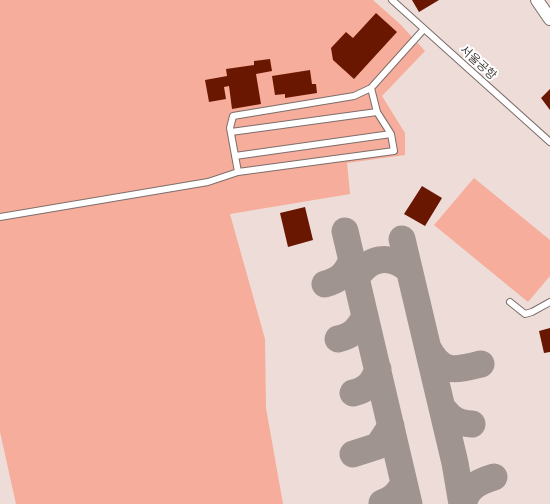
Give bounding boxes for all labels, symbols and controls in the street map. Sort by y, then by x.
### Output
street label: 서울공항 [457,43,499,83]

